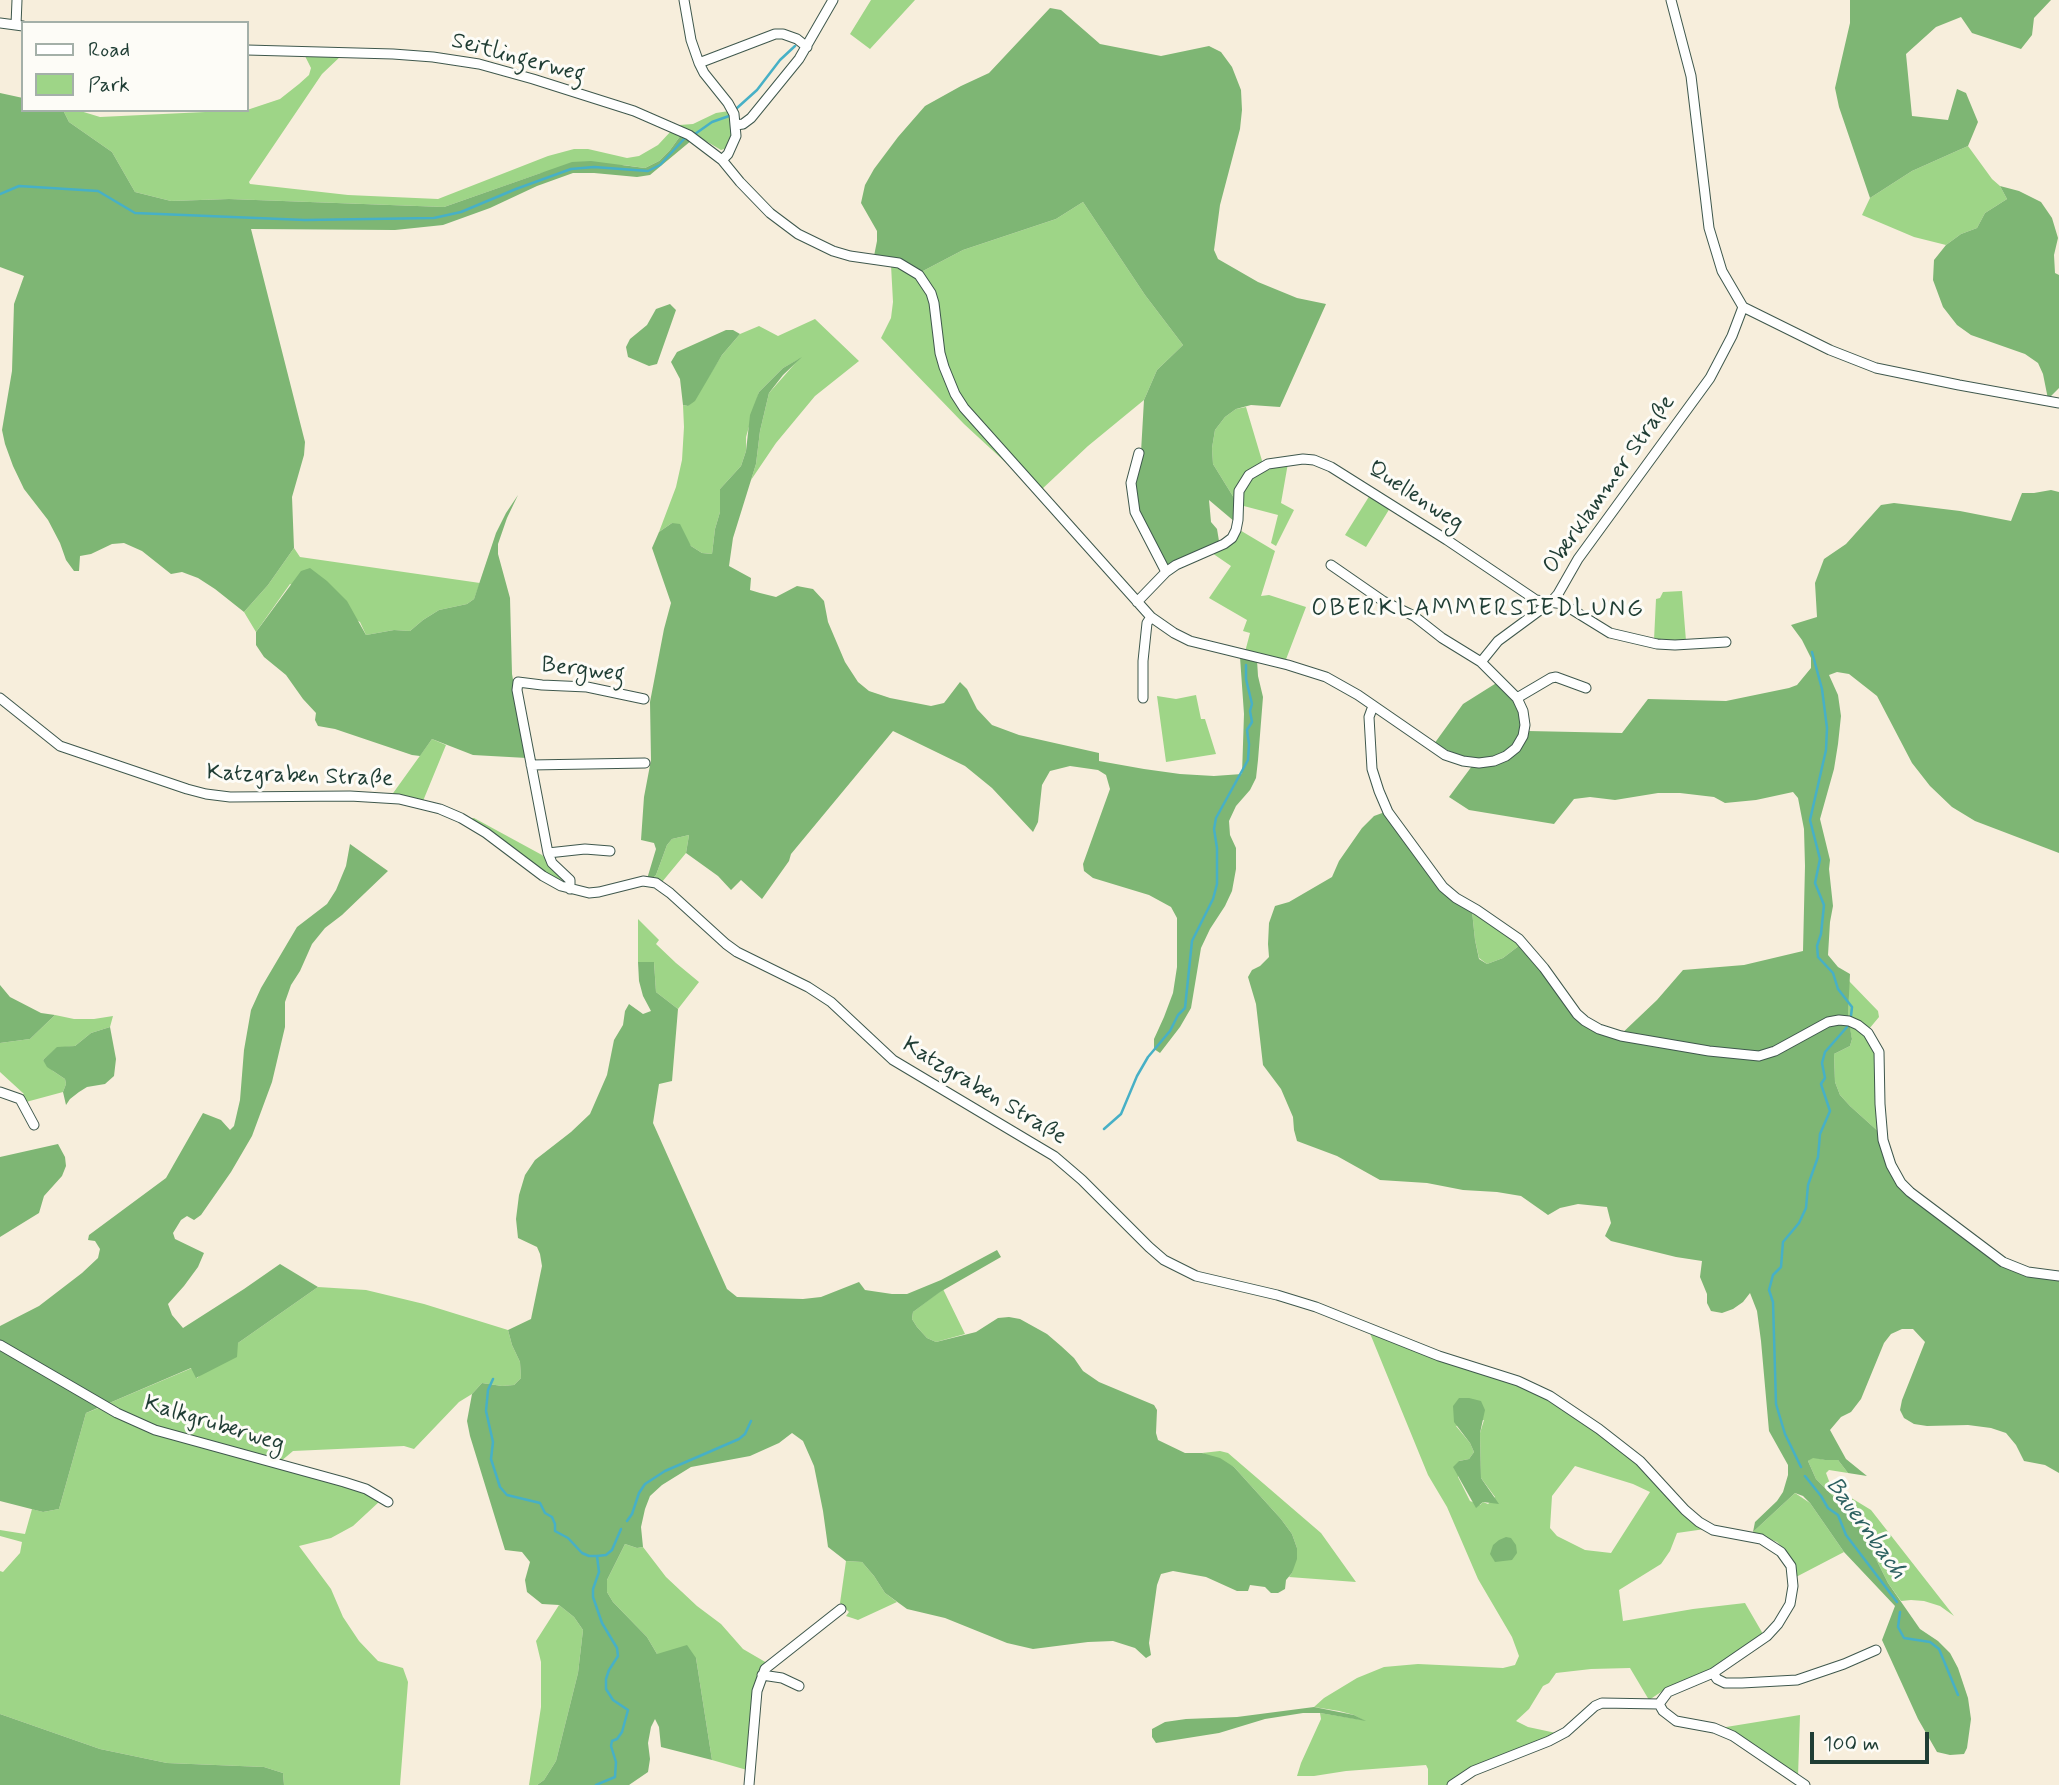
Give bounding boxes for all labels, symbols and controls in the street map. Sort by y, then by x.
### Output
legend [21,21,248,112]
street label: Seitlingerweg [448,28,588,90]
text: Road [88,36,130,64]
text: Park [88,71,130,99]
street label: Oberklammer Straße [1538,390,1682,580]
street label: Quellenweg [1362,456,1468,538]
district label: OBERKLAMMERSIEDLUNG [1313,596,1643,624]
street label: Bergweg [540,652,626,690]
street label: Katzgraben Straße [206,760,394,794]
street label: Katzgraben Straße [897,1032,1071,1152]
street label: Kalkgruberweg [141,1391,287,1459]
water label: Bauernbach [1818,1472,1912,1586]
scale bar [1814,1718,1933,1762]
text: 100 m [1823,1730,1879,1758]

